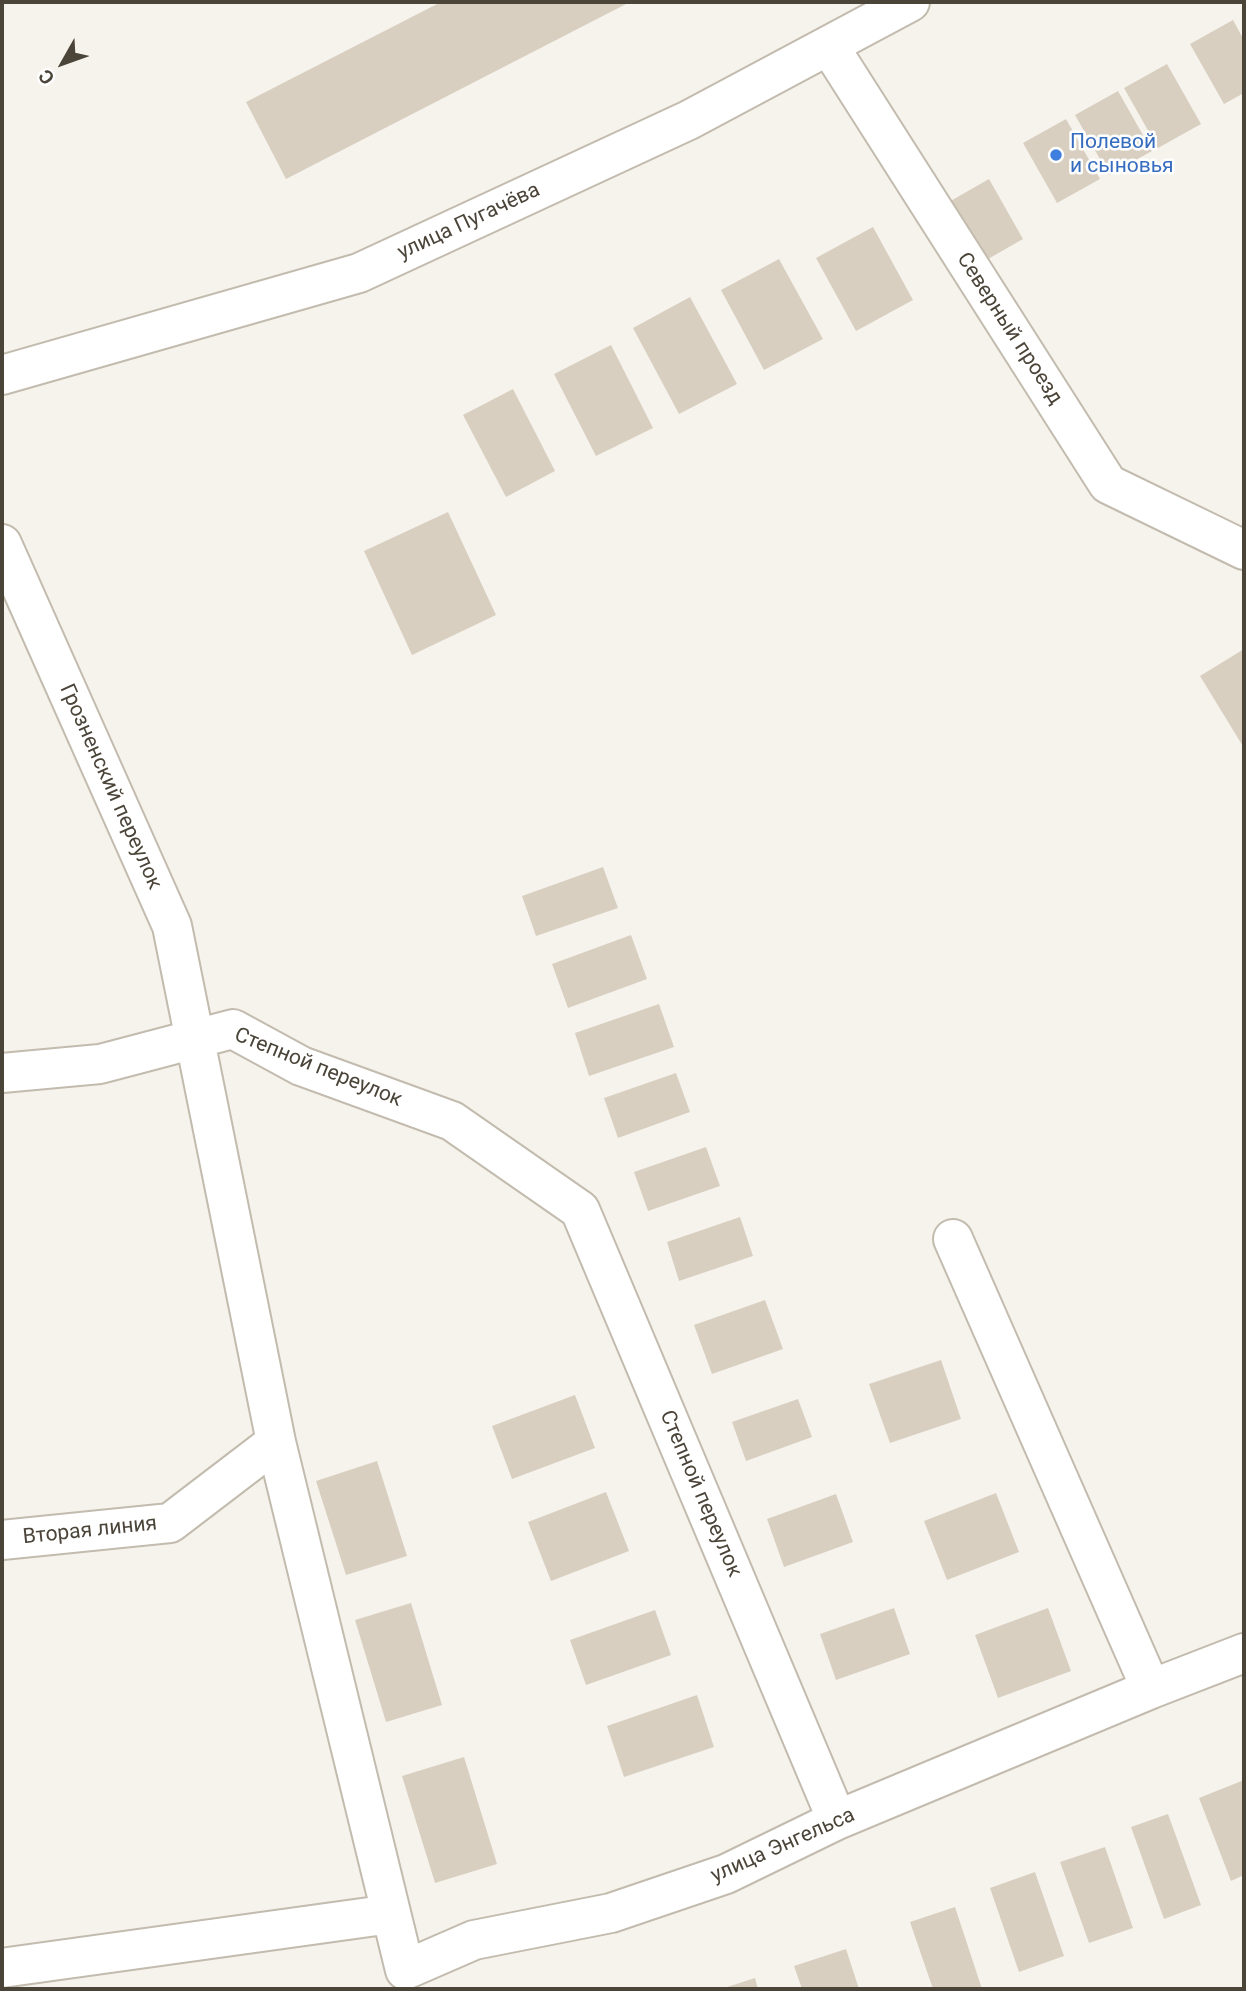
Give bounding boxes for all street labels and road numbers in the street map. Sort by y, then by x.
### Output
street label: улица Пугачёва [394,178,544,266]
street label: Северный проезд [951,248,1067,410]
street label: Грозненский переулок [53,680,167,894]
street label: Степной переулок [230,1023,406,1113]
street label: Степной переулок [653,1407,747,1581]
street label: Вторая линия [22,1511,158,1551]
street label: улица Энгельса [707,1803,859,1889]

